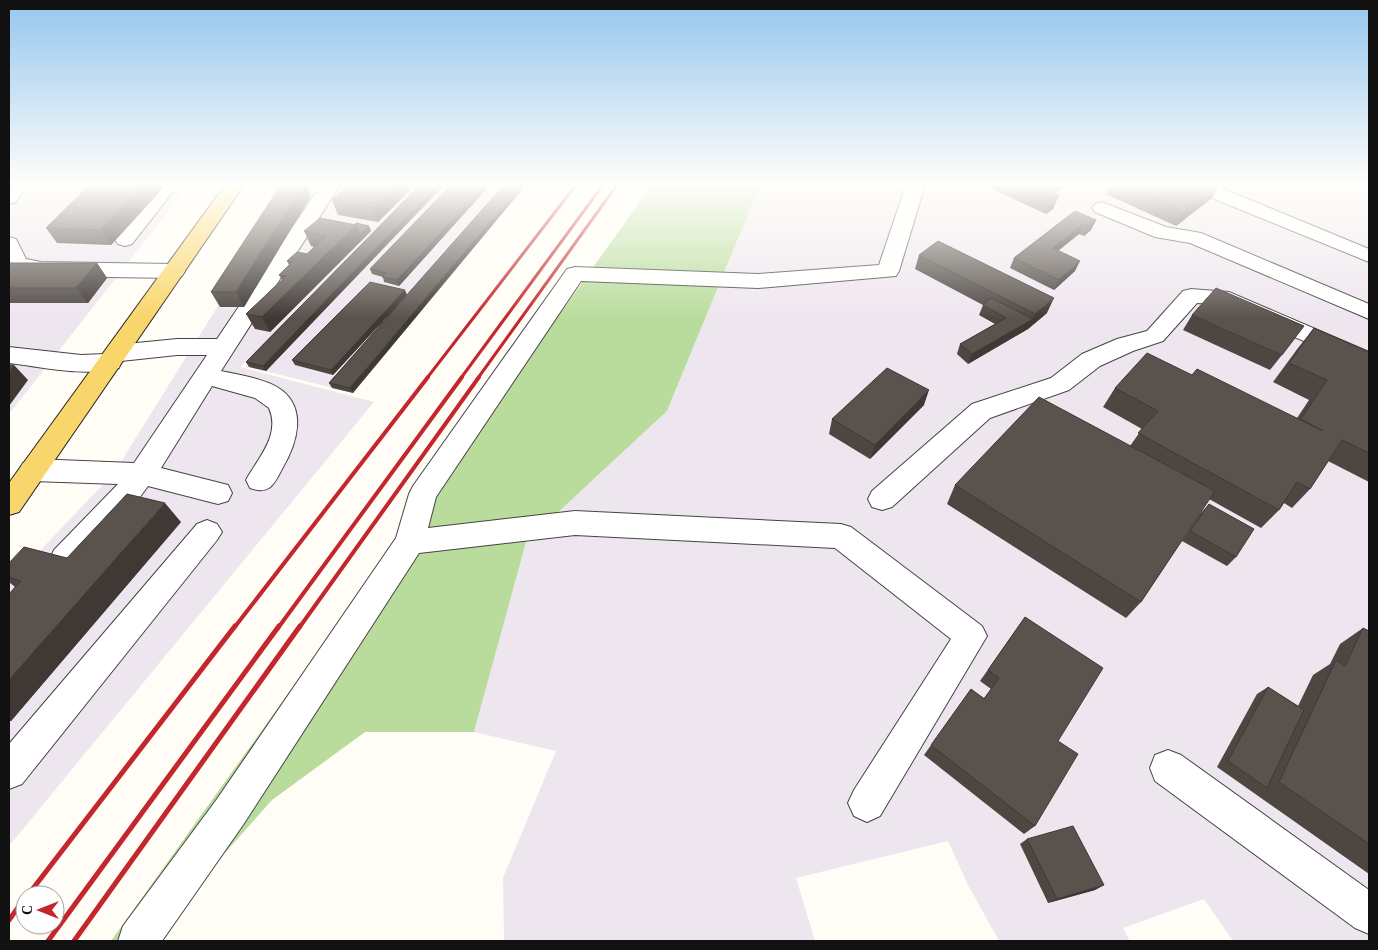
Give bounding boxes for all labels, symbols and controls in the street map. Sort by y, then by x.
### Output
north arrow [15,885,65,935]
text: С [20,905,35,915]

